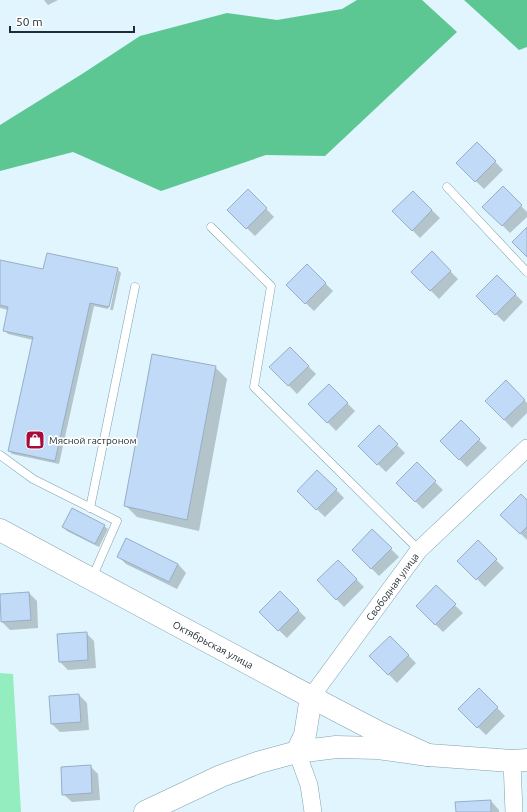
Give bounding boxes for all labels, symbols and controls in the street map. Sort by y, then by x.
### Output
scale bar [10,8,134,34]
text: 50 m [16,15,43,28]
shop icon: Мясной гастроном [24,429,46,451]
place label: Мясной гастроном [49,435,137,446]
street label: Свободная улица [364,551,421,623]
street label: Октябрьская улица [171,618,255,671]

